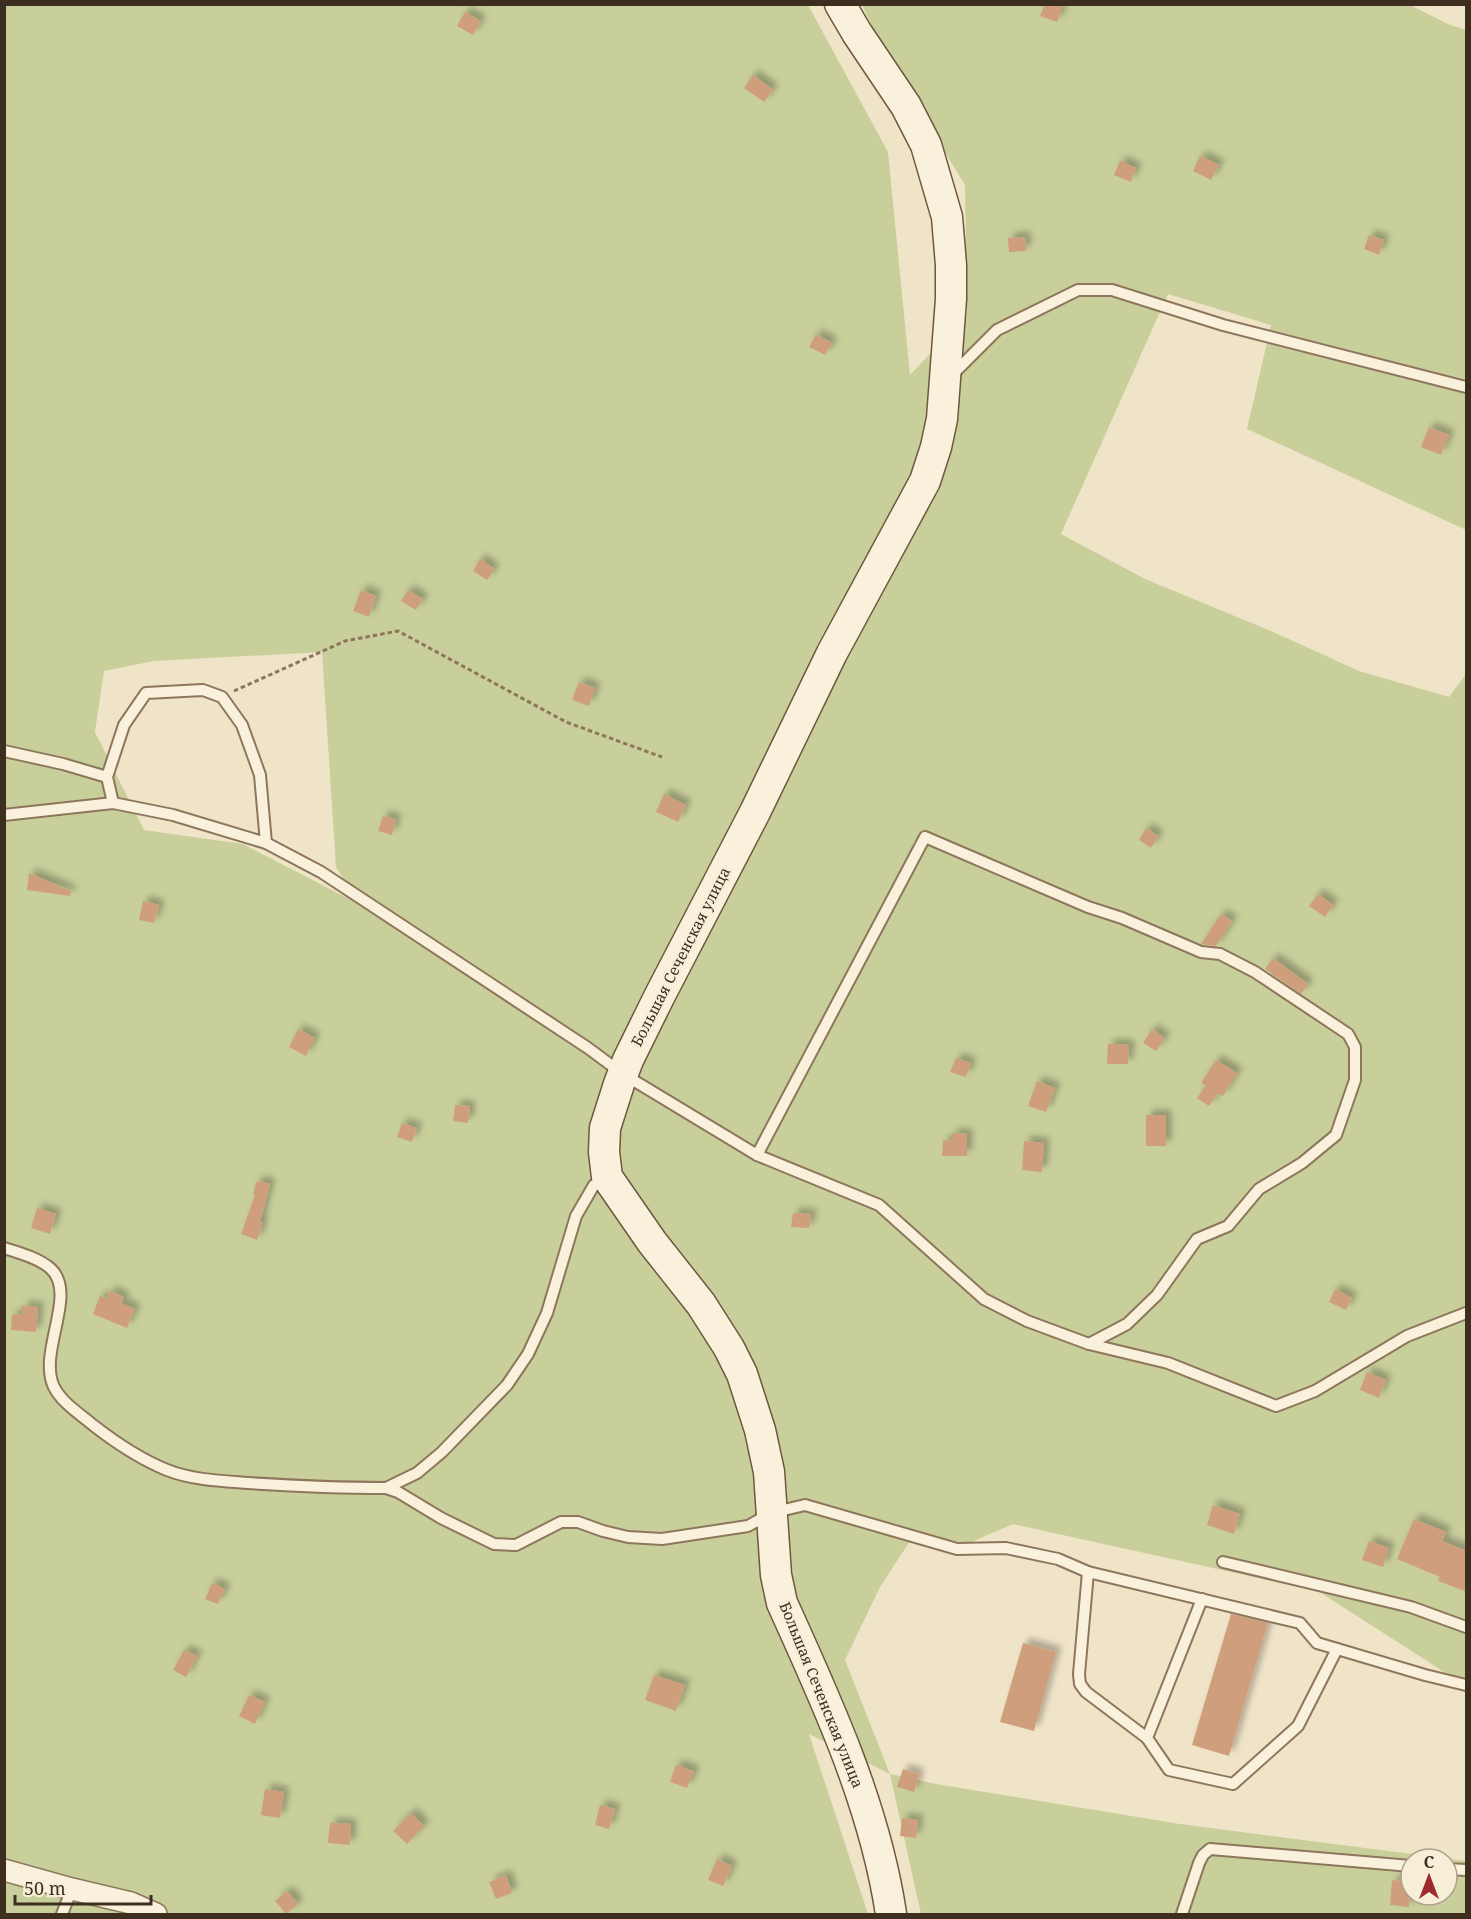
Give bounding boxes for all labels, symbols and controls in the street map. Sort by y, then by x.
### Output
street label: Большая Сеченская улица [626,863,734,1050]
street label: Большая Сеченская улица [775,1599,868,1791]
north arrow [1399,1847,1459,1907]
text: С [1424,1851,1434,1873]
scale bar [15,1868,152,1906]
text: 50 m [24,1876,66,1900]

